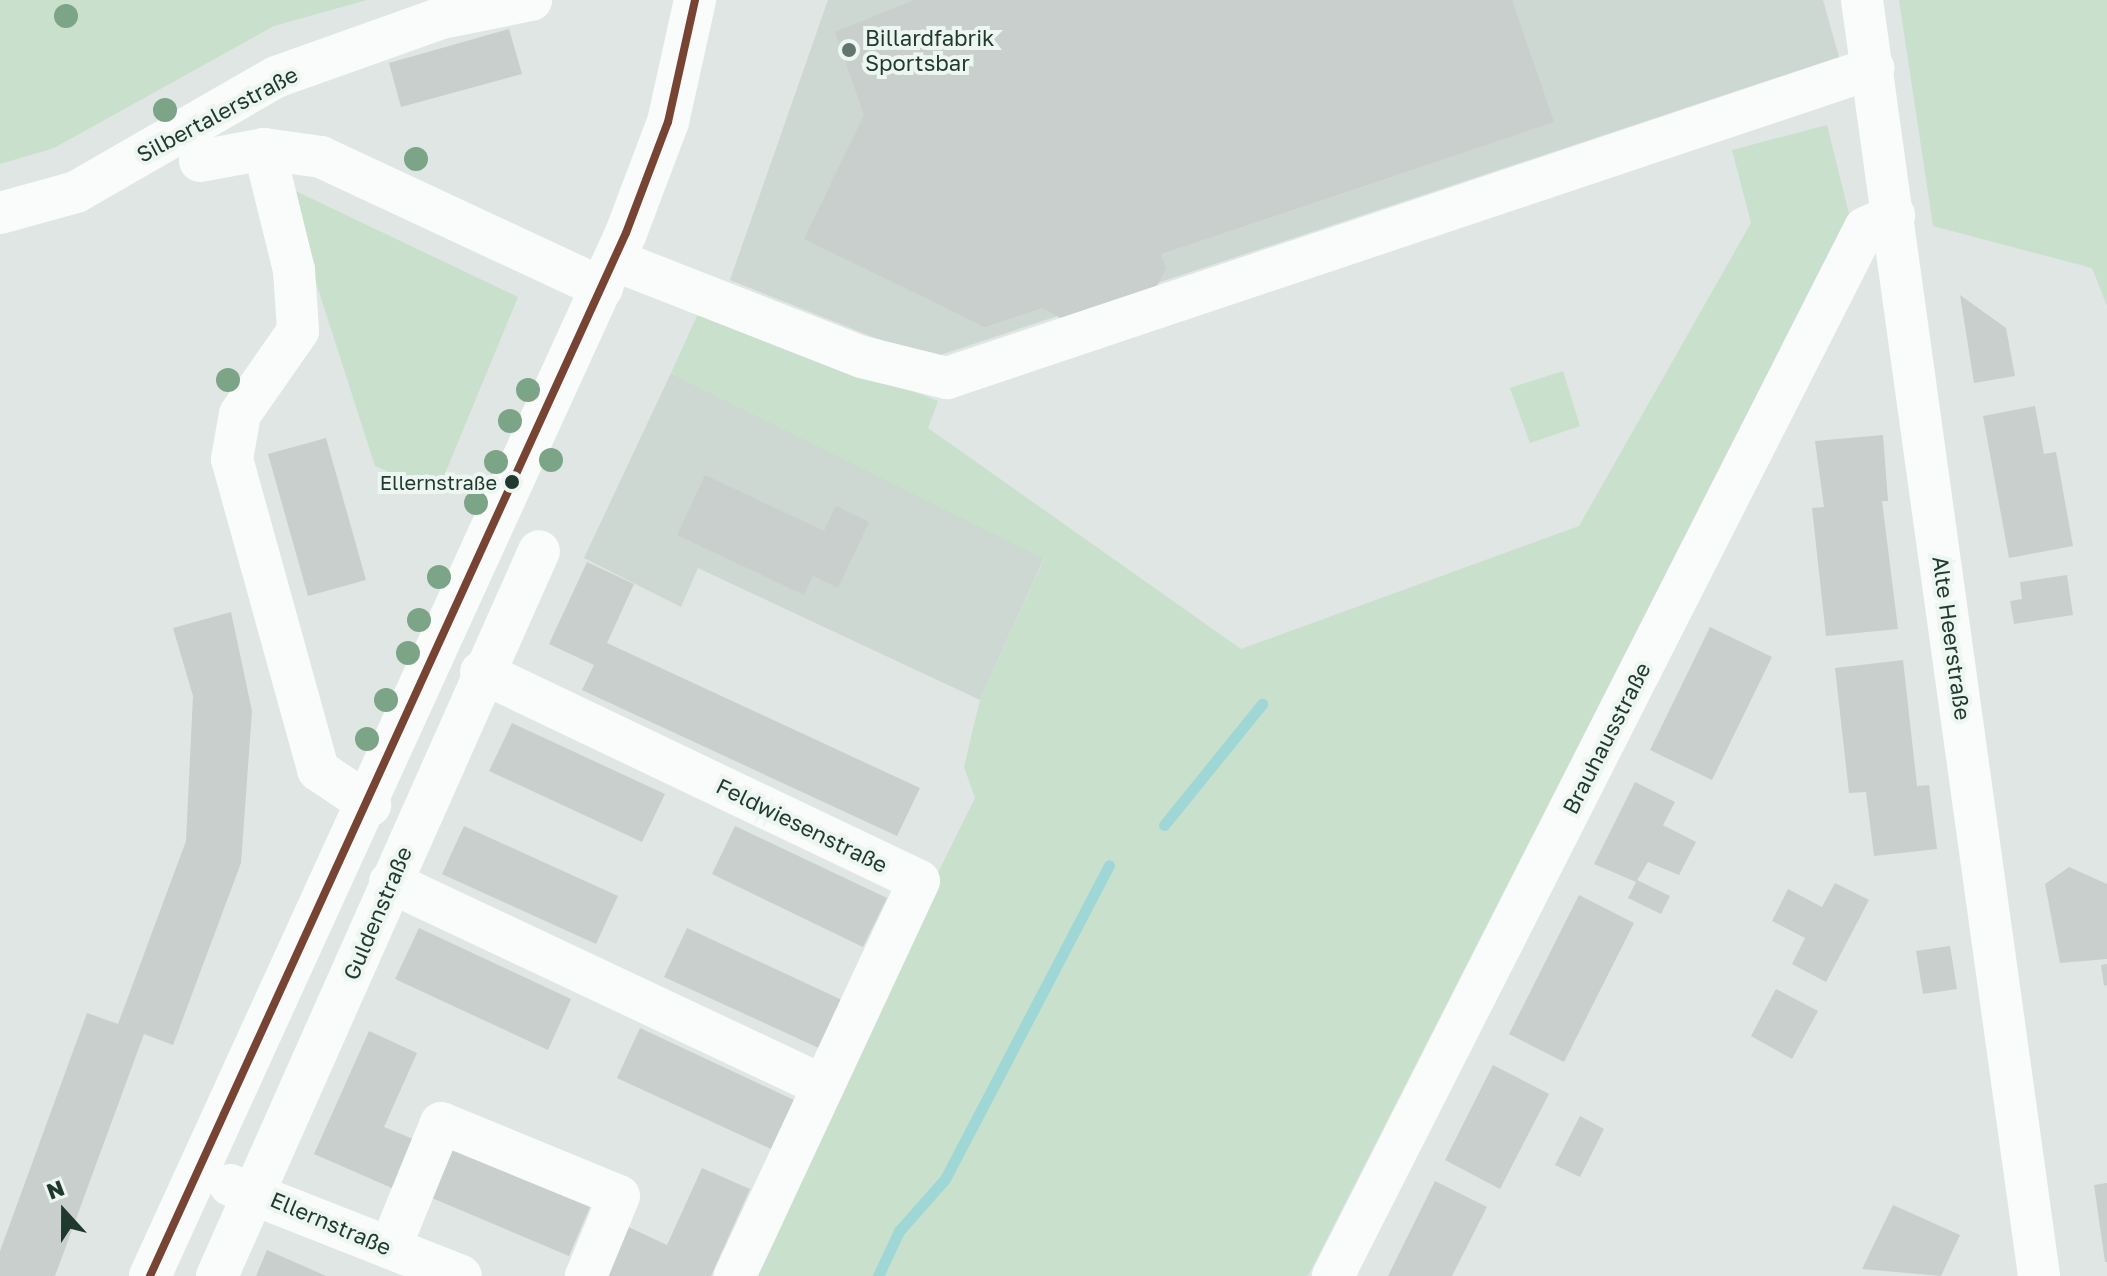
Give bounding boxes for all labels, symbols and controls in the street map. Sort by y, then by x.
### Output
place label: Billardfabrik Sportsbar [865,24,994,76]
marker: Billardfabrik Sportsbar [840,41,858,59]
street label: Silbertalerstraße [132,60,302,168]
place label: Ellernstraße [380,470,497,494]
marker: Ellernstraße [504,474,520,490]
street label: Alte Heerstraße [1927,554,1977,722]
street label: Brauhausstraße [1556,658,1656,818]
street label: Feldwiesenstraße [712,772,892,878]
street label: Guldenstraße [337,842,417,984]
north arrow [24,1172,104,1252]
text: N [43,1174,68,1205]
street label: Ellernstraße [267,1186,395,1260]

